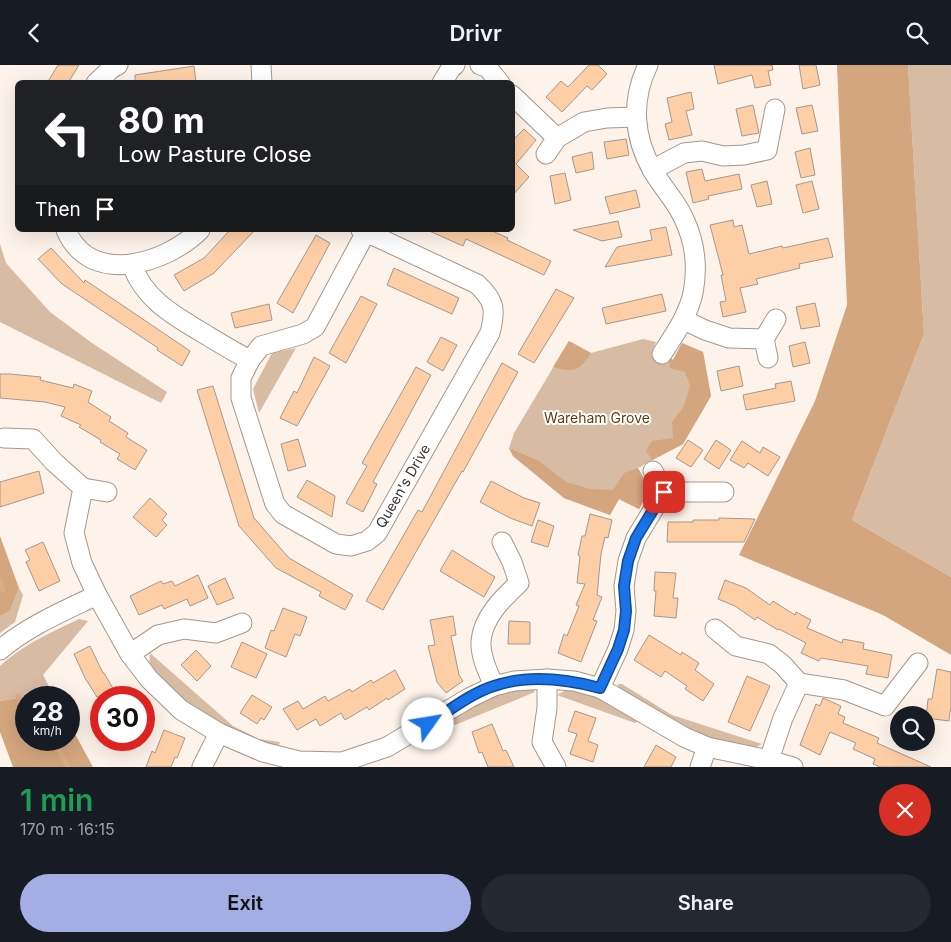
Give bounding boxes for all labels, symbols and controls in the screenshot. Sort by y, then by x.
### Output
icon: back [20,19,48,47]
icon: search [903,19,931,47]
text: Drivr [449,20,502,46]
text: 80 m [118,99,205,141]
icon: left [35,100,100,165]
text: Low Pasture Close [118,141,312,167]
icon: arrive [91,195,119,223]
text: Then [35,198,81,221]
park label: Wareham Grove [544,409,650,426]
street label: Queen's Drive [372,441,433,531]
pin [643,471,685,513]
icon: arrive [650,478,678,506]
speed limit sign: 30 [90,686,155,751]
text: 28 [31,697,64,727]
position arrow [401,697,453,749]
map controls [890,706,935,751]
button: search [890,706,935,751]
text: km/h [33,723,62,738]
text: 1 min [20,782,93,818]
button: close [879,784,931,836]
text: 170 m · 16:15 [20,819,115,839]
button: Exit [20,874,471,932]
button: Share [481,874,931,932]

